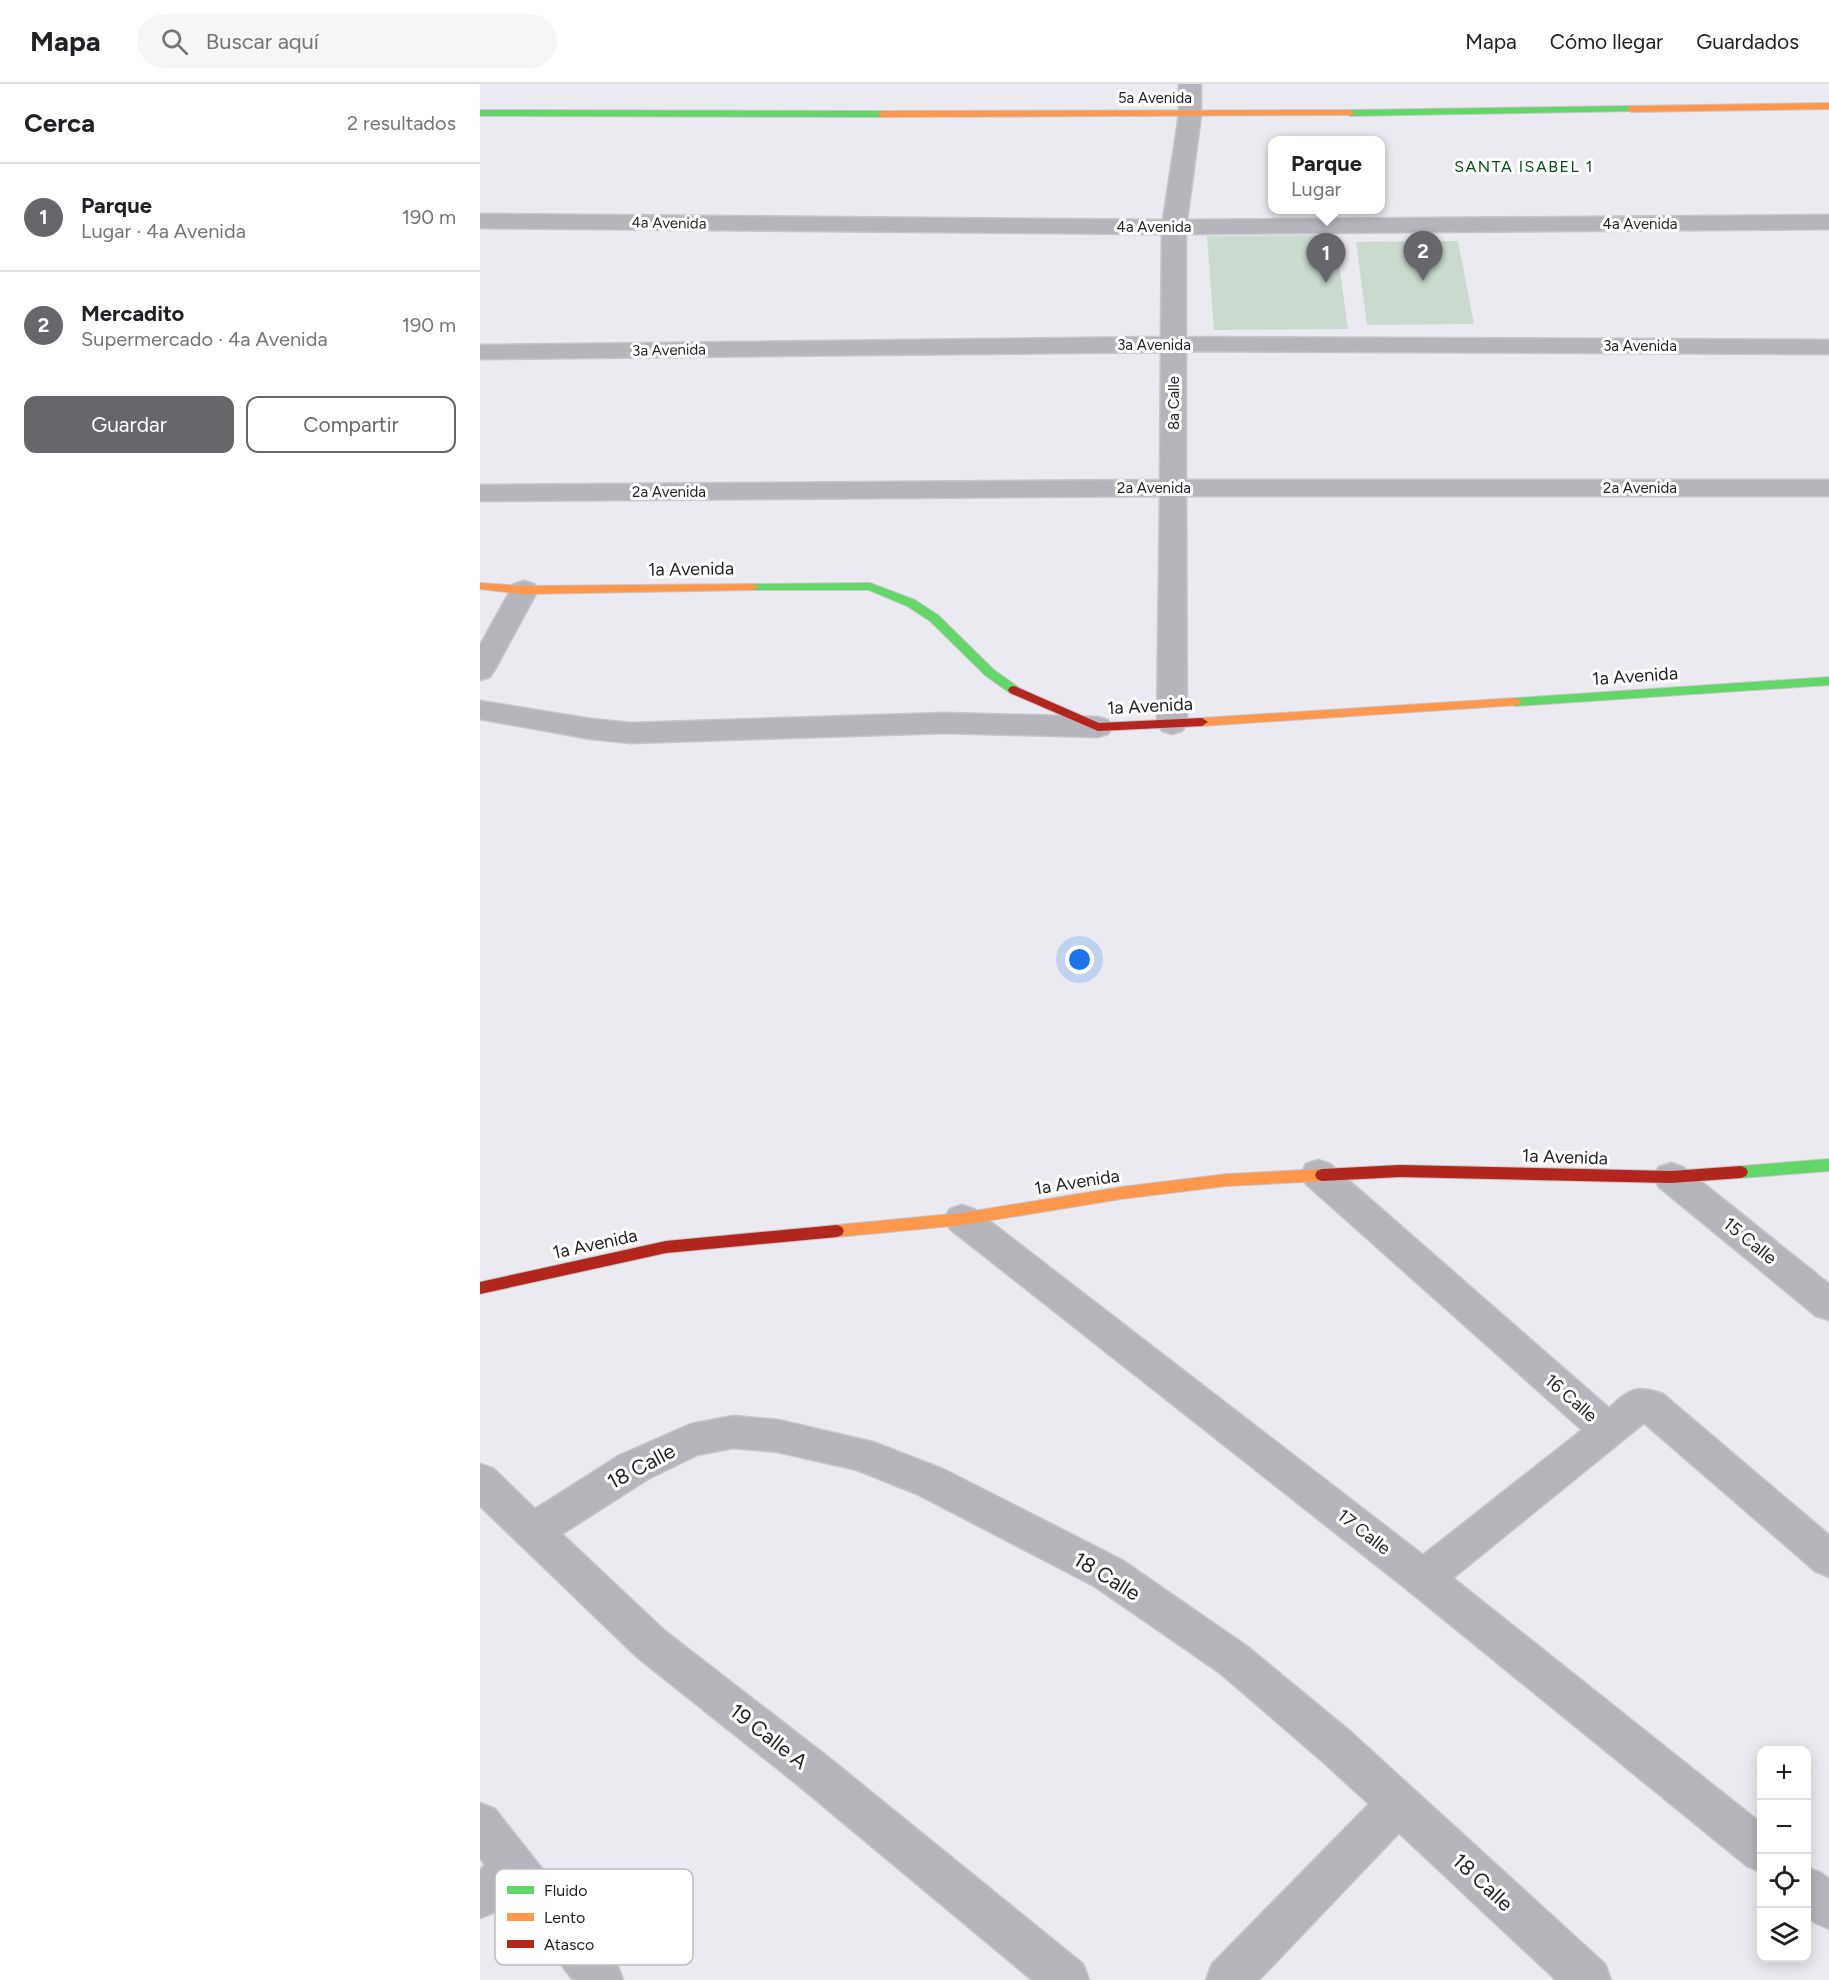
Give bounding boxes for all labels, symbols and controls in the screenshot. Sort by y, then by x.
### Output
search box [137,14,557,68]
text: Mapa [30,24,101,58]
icon: search [158,25,191,58]
text: Buscar aquí [206,28,319,55]
text: Mapa [1465,29,1517,54]
text: Cómo llegar [1550,29,1663,54]
text: Guardados [1696,29,1799,54]
street label: 5a Avenida [1118,89,1192,107]
text: Cerca [24,107,95,139]
text: 2 resultados [347,111,456,135]
popup [1268,136,1385,214]
text: Parque [1291,150,1362,177]
district label: SANTA ISABEL 1 [1454,157,1594,176]
text: Lugar [1291,177,1341,201]
text: Parque [81,192,152,219]
text: 1 [39,205,48,229]
text: 190 m [402,205,456,229]
street label: 4a Avenida [631,213,707,233]
street label: 4a Avenida [1603,215,1677,233]
street label: 4a Avenida [1117,218,1191,236]
text: Lugar · 4a Avenida [81,219,246,243]
pin: 2 [1404,232,1442,281]
pin: 1 [1306,234,1346,283]
text: Mercadito [81,300,184,327]
text: 2 [38,313,49,337]
text: 190 m [402,313,456,337]
text: Supermercado · 4a Avenida [81,327,328,351]
street label: 3a Avenida [1117,336,1191,354]
street label: 3a Avenida [1603,337,1677,355]
street label: 3a Avenida [632,340,706,360]
street label: 8a Calle [1165,376,1183,430]
button: Guardar [24,396,234,453]
button: Compartir [246,396,456,453]
street label: 2a Avenida [1117,479,1191,497]
street label: 2a Avenida [1603,479,1677,497]
street label: 2a Avenida [632,483,706,501]
street label: 1a Avenida [648,557,734,581]
street label: 1a Avenida [1591,662,1679,690]
street label: 1a Avenida [1106,693,1194,719]
your location [1065,945,1094,974]
street label: 1a Avenida [1522,1145,1608,1169]
street label: 1a Avenida [1033,1164,1121,1200]
street label: 15 Calle [1719,1213,1781,1269]
street label: 1a Avenida [551,1224,639,1264]
street label: 16 Calle [1540,1369,1602,1427]
street label: 18 Calle [603,1438,679,1494]
street label: 17 Calle [1333,1504,1395,1560]
street label: 18 Calle [1069,1546,1145,1606]
street label: 19 Calle A [725,1698,813,1774]
map controls [1757,1746,1811,1962]
button: + [1757,1746,1811,1800]
button: − [1757,1800,1811,1854]
street label: 18 Calle [1448,1848,1518,1916]
button: locate [1757,1854,1811,1908]
legend [495,1869,693,1965]
text: Fluido [544,1881,588,1900]
text: Lento [544,1908,585,1927]
button: layers [1757,1908,1811,1962]
text: Atasco [544,1935,594,1954]

